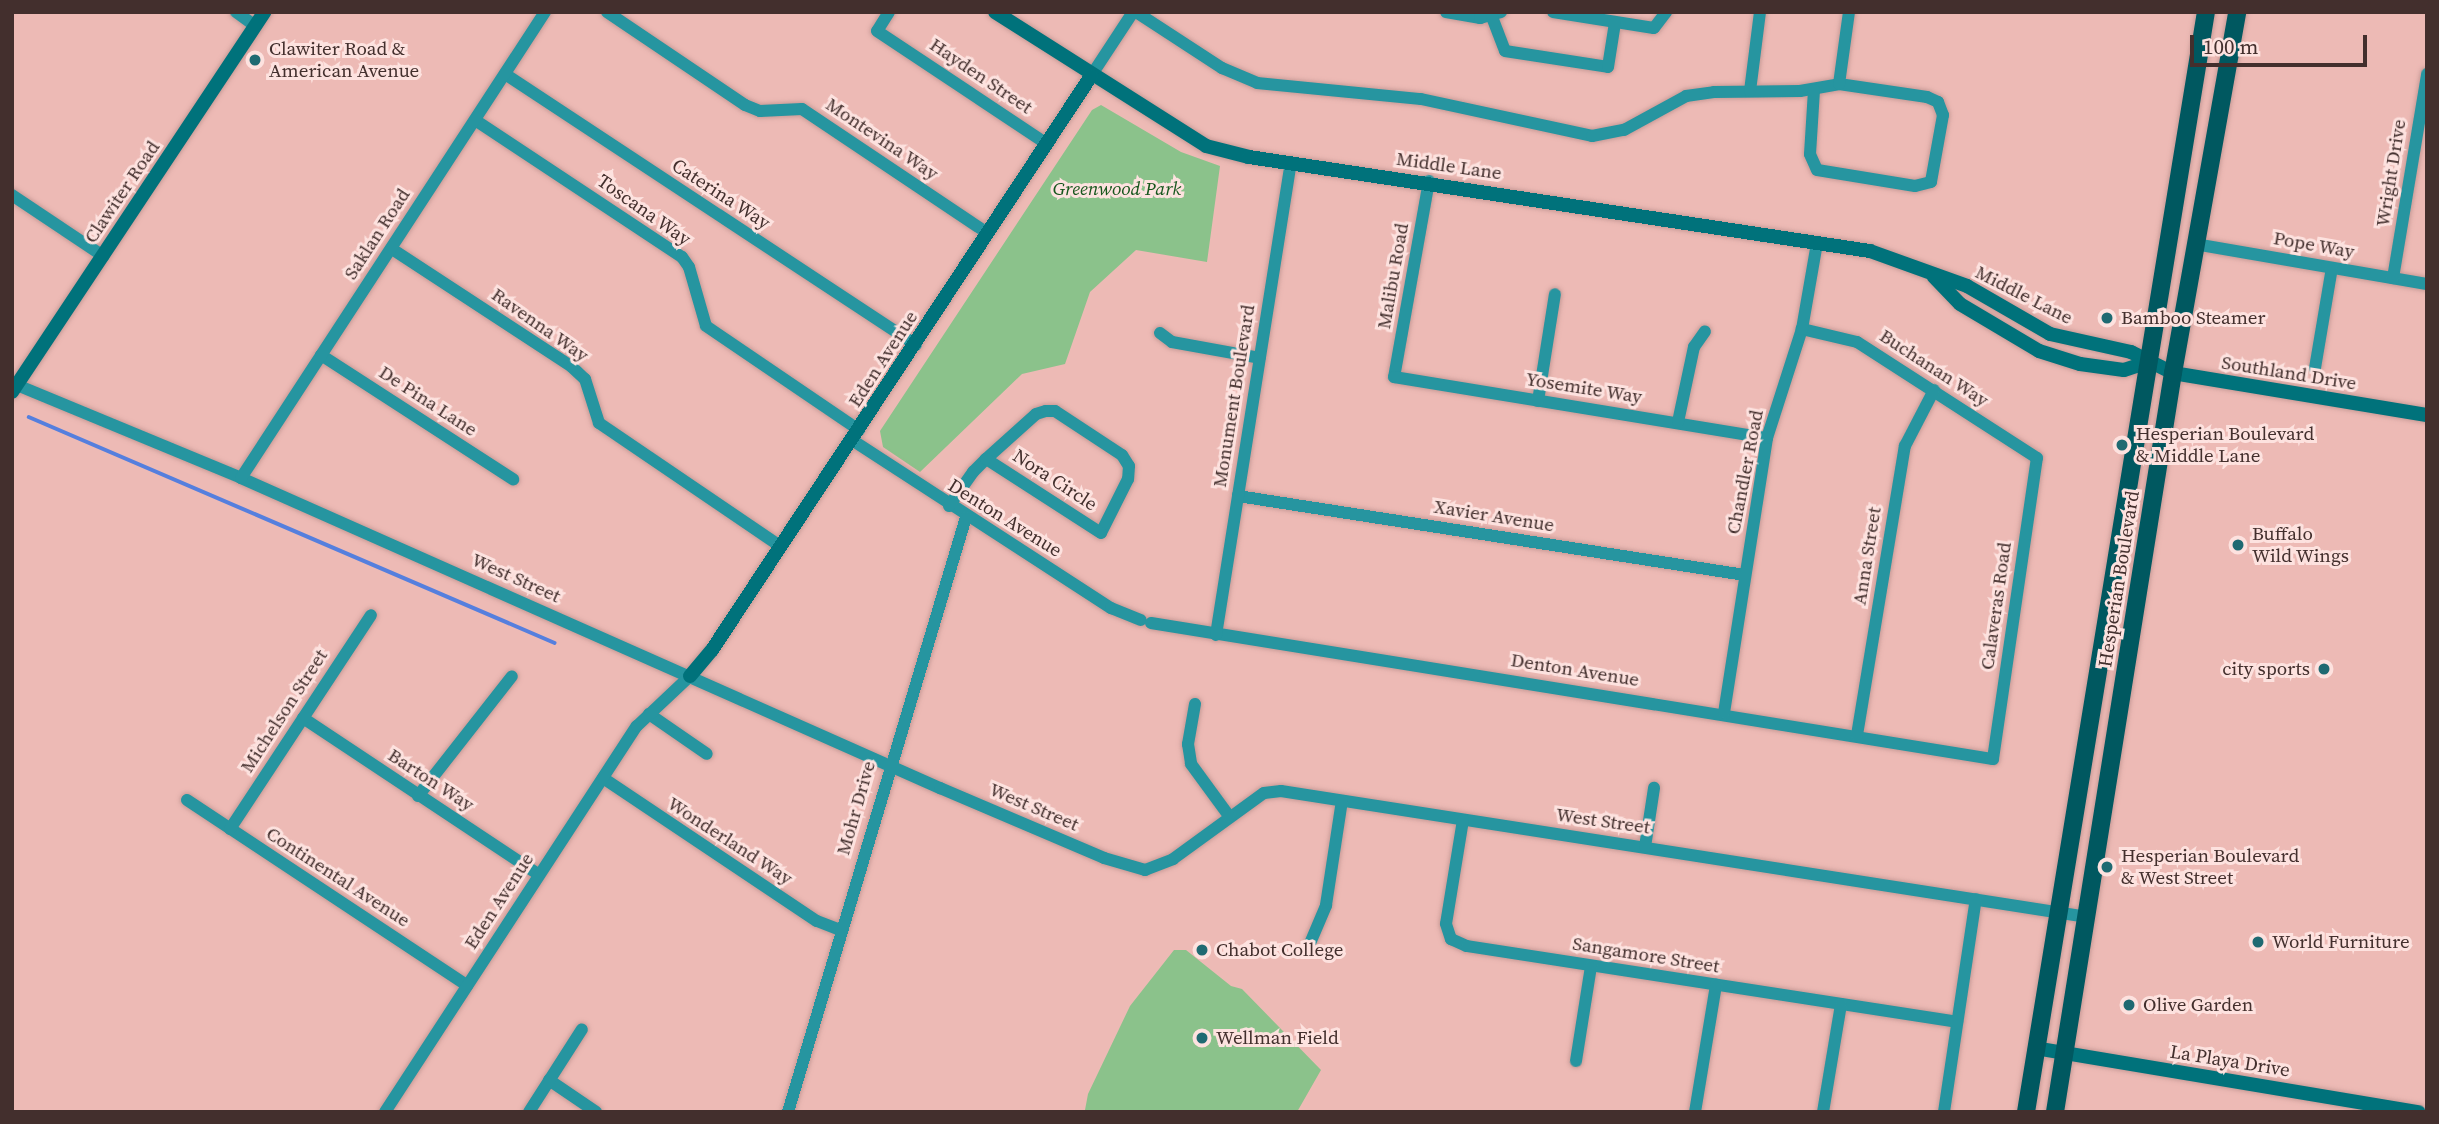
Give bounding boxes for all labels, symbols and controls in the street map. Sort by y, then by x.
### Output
scale bar [2194,21,2371,65]
text: 100 m [2203,32,2258,61]
street label: Hayden Street [925,33,1037,119]
place label: Clawiter Road & American Avenue [269,38,419,82]
marker: Clawiter Road & American Avenue [247,52,263,68]
street label: Montevina Way [821,93,943,185]
street label: Wright Drive [2371,118,2411,228]
street label: Clawiter Road [79,137,165,247]
street label: Middle Lane [1395,147,1503,185]
street label: Caterina Way [667,154,775,234]
street label: Toscana Way [593,169,695,251]
park label: Greenwood Park [1053,178,1181,200]
street label: Saklan Road [339,184,415,284]
street label: Malibu Road [1372,221,1414,331]
street label: Pope Way [2271,227,2357,263]
street label: Middle Lane [1971,261,2077,329]
street label: Ravenna Way [487,283,593,367]
street label: Monument Boulevard [1208,303,1260,489]
street label: Eden Avenue [843,307,923,411]
place label: Bamboo Steamer [2121,307,2266,329]
marker: Bamboo Steamer [2099,310,2115,326]
street label: Buchanan Way [1875,324,1993,412]
street label: Southland Drive [2220,351,2358,395]
street label: De Pina Lane [375,361,481,441]
street label: Yosemite Way [1524,368,1644,408]
street label: Chandler Road [1722,408,1768,536]
place label: Hesperian Boulevard & Middle Lane [2136,423,2314,467]
marker: Hesperian Boulevard & Middle Lane [2114,437,2130,453]
street label: Nora Circle [1009,444,1101,516]
street label: Denton Avenue [944,474,1066,562]
street label: Hesperian Boulevard [2094,489,2144,669]
street label: Xavier Avenue [1432,495,1556,537]
street label: Anna Street [1848,505,1886,607]
place label: Buffalo Wild Wings [2252,523,2350,567]
marker: Buffalo Wild Wings [2230,537,2246,553]
street label: Calaveras Road [1976,541,2016,671]
street label: West Street [468,548,564,608]
street label: Michelson Street [236,645,332,777]
street label: Denton Avenue [1509,649,1641,691]
place label: city sports [2222,658,2310,680]
marker: city sports [2316,661,2332,677]
street label: Barton Way [383,744,479,816]
street label: Mohr Drive [832,758,880,858]
street label: West Street [986,778,1082,836]
street label: Wonderland Way [663,792,797,890]
street label: West Street [1555,803,1651,839]
street label: Continental Avenue [262,822,414,932]
place label: Hesperian Boulevard & West Street [2121,845,2299,889]
street label: Eden Avenue [459,849,539,953]
marker: Hesperian Boulevard & West Street [2099,859,2115,875]
place label: World Furniture [2272,931,2410,953]
street label: Sangamore Street [1571,932,1721,978]
marker: World Furniture [2250,934,2266,950]
place label: Chabot College [1216,939,1343,961]
marker: Chabot College [1194,942,1210,958]
place label: Olive Garden [2143,994,2253,1016]
marker: Olive Garden [2121,997,2137,1013]
place label: Wellman Field [1216,1027,1339,1049]
marker: Wellman Field [1194,1030,1210,1046]
street label: La Playa Drive [2169,1040,2291,1082]

